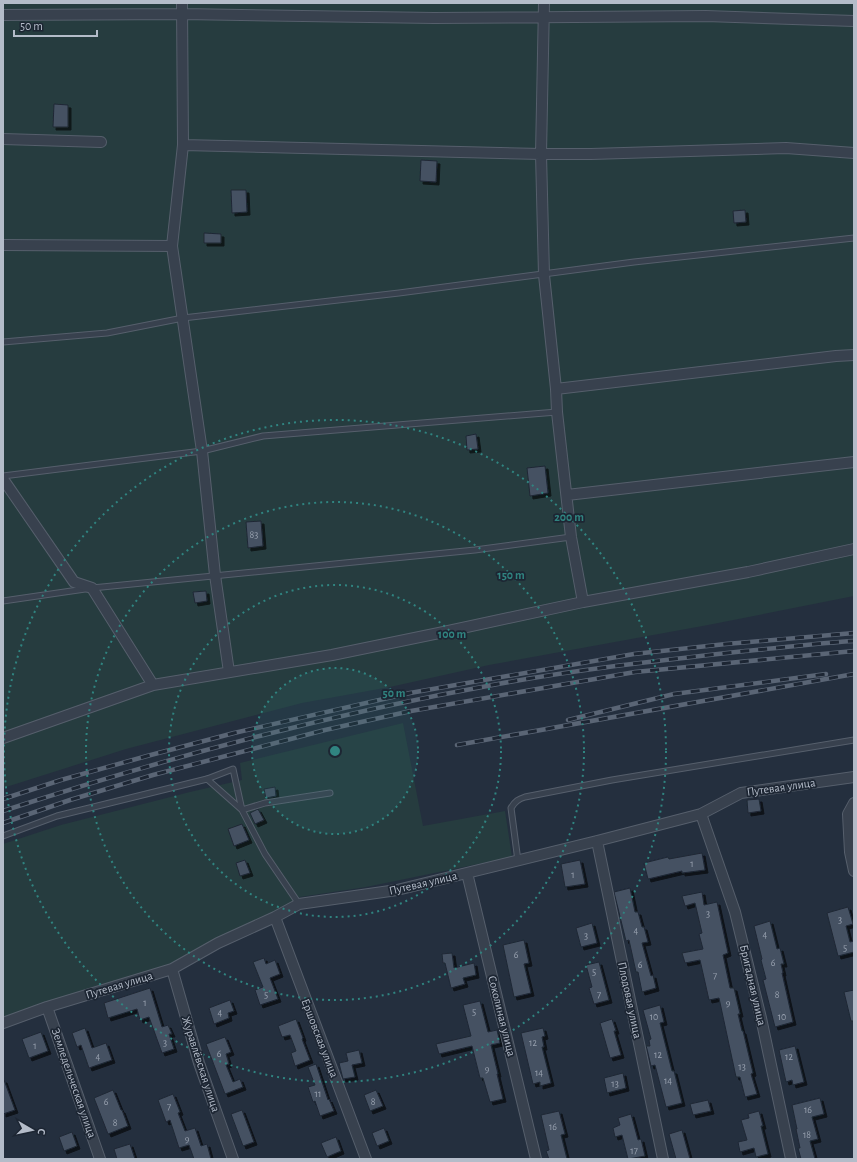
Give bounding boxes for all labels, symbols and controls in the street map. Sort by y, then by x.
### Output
scale bar [14,12,97,38]
text: 50 m [20,20,43,32]
text: 200 m [554,511,584,523]
house number: 83 [250,530,258,540]
text: 150 m [497,569,525,581]
text: 100 m [438,628,466,640]
text: 50 m [383,687,406,699]
centre of rings [328,744,342,758]
street label: Путевая улица [746,776,817,799]
house number: 1 [690,859,694,869]
street label: Путевая улица [388,869,459,898]
house number: 1 [571,870,575,880]
house number: 3 [706,909,710,919]
house number: 3 [838,915,842,925]
house number: 4 [634,926,639,936]
house number: 4 [763,930,768,940]
house number: 3 [584,931,588,941]
street label: Бригадная улица [737,943,768,1027]
house number: 5 [843,943,847,953]
house number: 6 [514,950,519,960]
house number: 6 [771,958,776,968]
house number: 6 [638,960,643,970]
street label: Плодовая улица [615,961,644,1040]
house number: 5 [592,967,596,977]
street label: Путевая улица [84,969,155,1002]
house number: 7 [713,971,717,981]
street label: Соколиная улица [485,974,518,1058]
house number: 5 [264,990,268,1000]
house number: 7 [597,990,601,1000]
house number: 8 [775,990,780,1000]
street label: Ершовская улица [298,997,341,1080]
house number: 1 [143,998,147,1008]
house number: 9 [726,998,731,1008]
house number: 5 [472,1007,476,1017]
house number: 4 [218,1008,223,1018]
house number: 10 [650,1012,658,1022]
house number: 10 [778,1012,786,1022]
street label: Журавлёвская улица [179,1015,222,1114]
street label: Земледельческая улица [49,1027,99,1140]
house number: 3 [163,1038,167,1048]
house number: 12 [529,1038,537,1048]
house number: 1 [33,1041,37,1051]
house number: 6 [217,1049,222,1059]
house number: 12 [654,1050,662,1060]
house number: 4 [96,1052,101,1062]
house number: 12 [785,1052,793,1062]
house number: 13 [738,1062,746,1072]
house number: 9 [485,1064,490,1074]
house number: 14 [535,1068,543,1078]
house number: 14 [664,1076,672,1086]
house number: 13 [611,1079,619,1089]
house number: 11 [315,1089,321,1099]
house number: 6 [104,1097,109,1107]
house number: 8 [371,1097,376,1107]
house number: 7 [167,1102,171,1112]
house number: 16 [804,1105,812,1115]
north arrow [12,1110,52,1150]
house number: 8 [113,1118,118,1128]
house number: 16 [549,1122,557,1132]
text: С [35,1128,47,1135]
house number: 18 [803,1130,811,1140]
house number: 9 [185,1134,190,1144]
house number: 17 [630,1146,638,1156]

